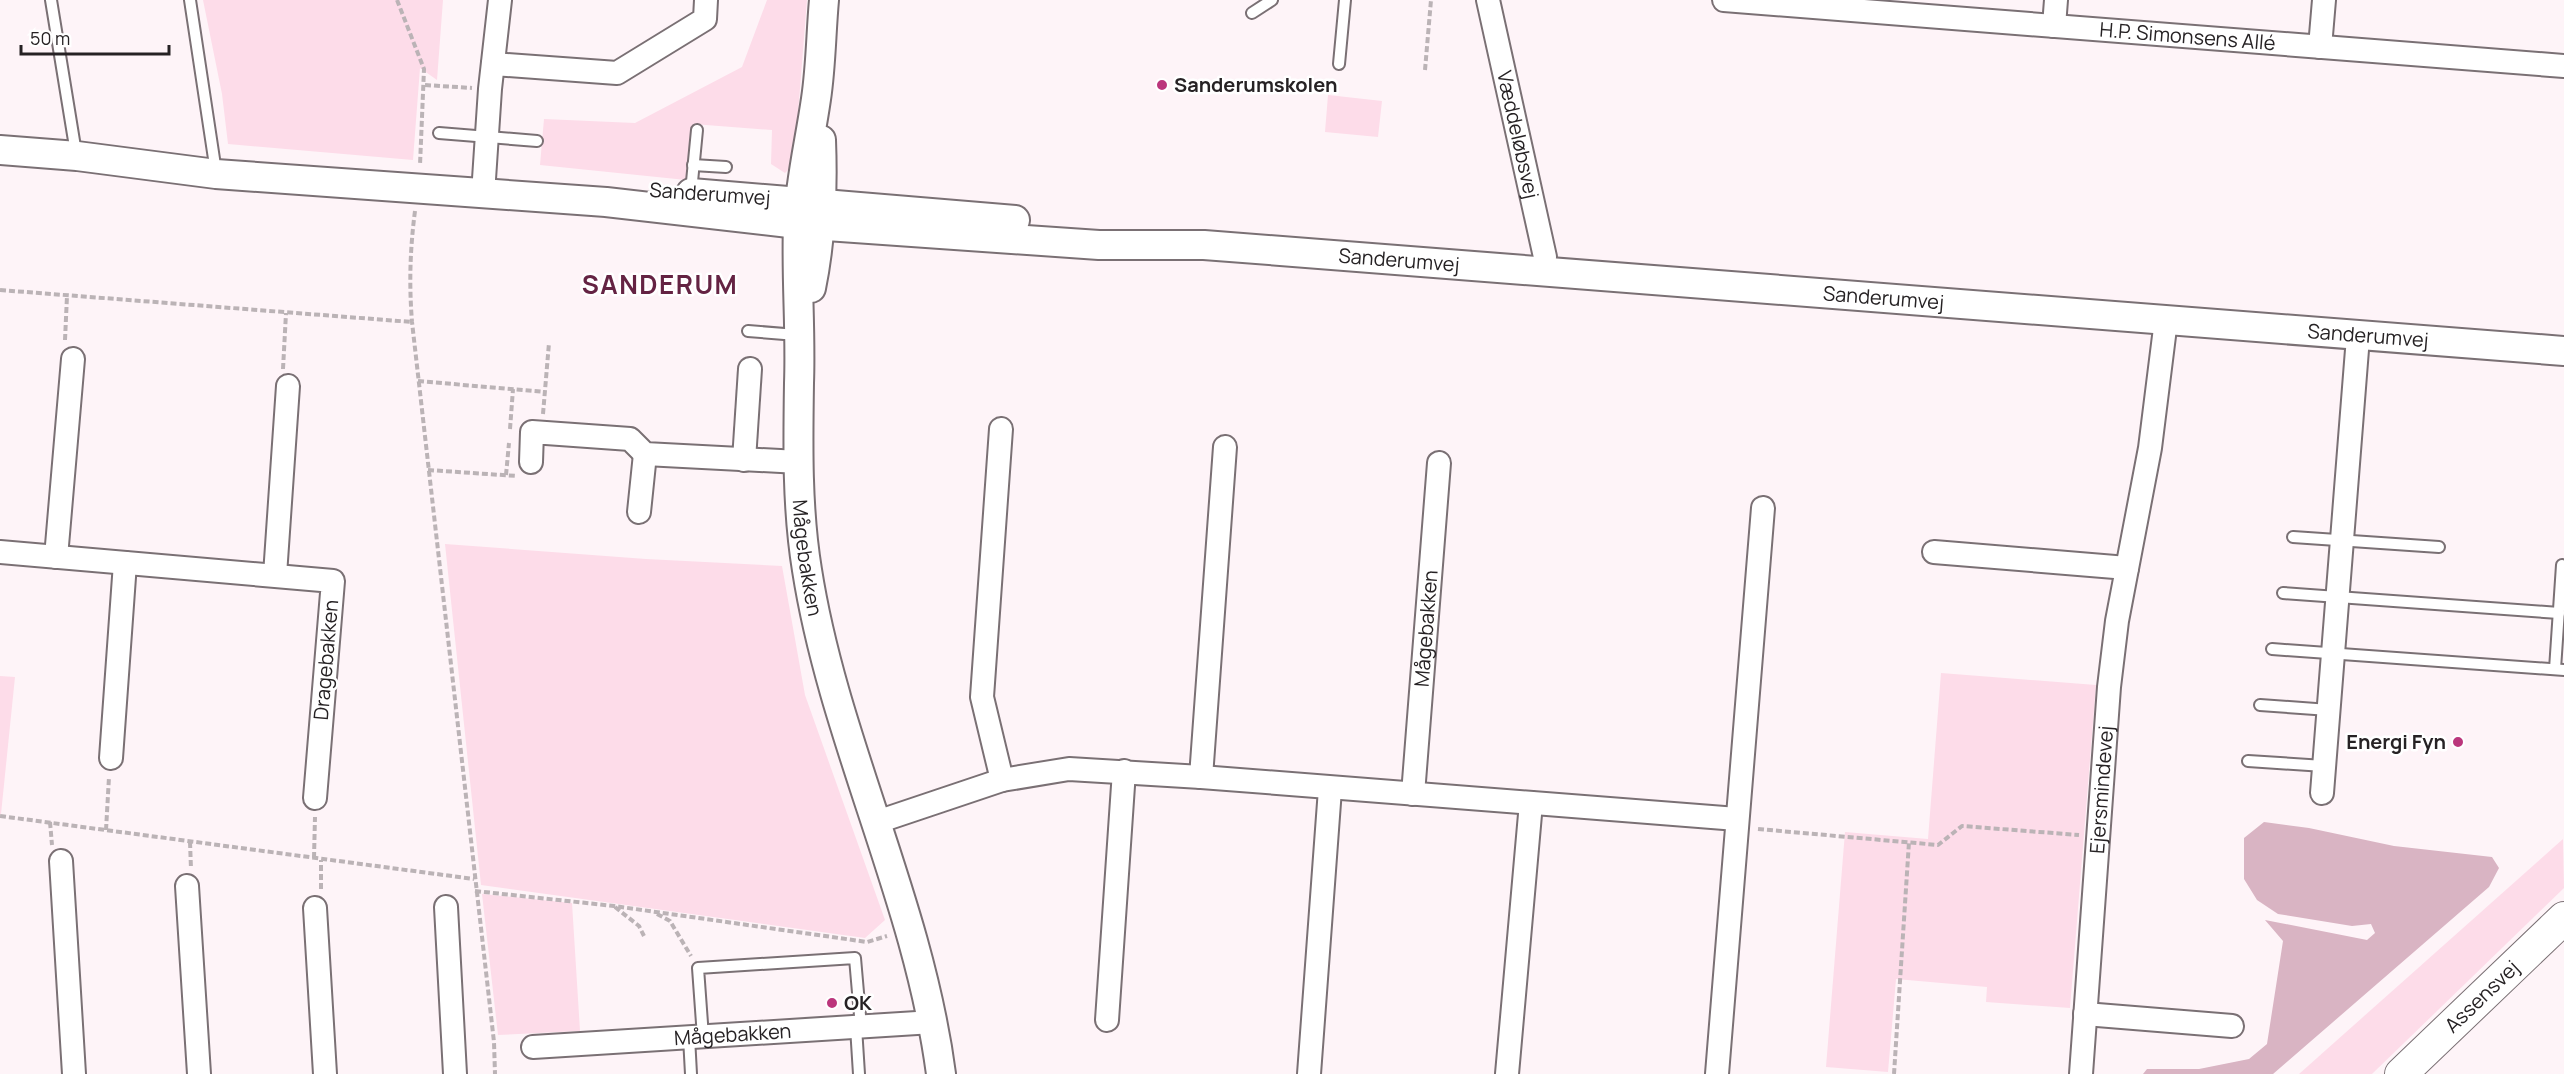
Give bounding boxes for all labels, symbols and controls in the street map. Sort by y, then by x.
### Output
street label: H.P. Simonsens Allé [2099,16,2277,56]
scale bar [21,18,170,56]
text: 50 m [30,26,70,50]
street label: Væddeløbsvej [1491,68,1546,201]
place label: Sanderumskolen [1174,71,1337,98]
marker: Sanderumskolen [1155,78,1169,92]
street label: Sanderumvej [649,176,771,211]
street label: Sanderumvej [1337,242,1461,278]
district label: SANDERUM [582,266,738,302]
street label: Sanderumvej [1822,279,1945,316]
street label: Sanderumvej [2307,317,2430,353]
street label: Mågebakken [787,499,829,618]
street label: Mågebakken [1407,569,1444,688]
street label: Dragebakken [307,599,344,721]
street label: Ejersmindevej [2083,725,2119,855]
place label: Energi Fyn [2346,728,2446,755]
marker: Energi Fyn [2451,735,2465,749]
street label: Assensvej [2438,954,2525,1038]
place label: OK [844,989,872,1016]
marker: OK [825,996,839,1010]
street label: Mågebakken [673,1017,792,1051]

